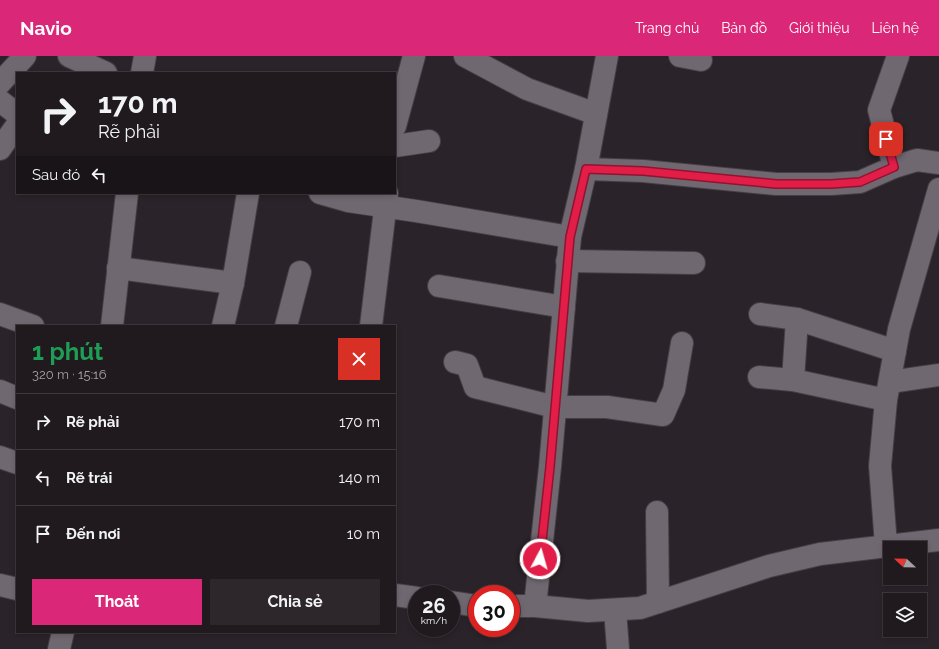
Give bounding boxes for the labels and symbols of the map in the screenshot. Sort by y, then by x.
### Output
pin [869,122,903,156]
position arrow [519,538,561,580]
north arrow [883,541,927,585]
speed limit sign: 30 [468,585,520,637]

